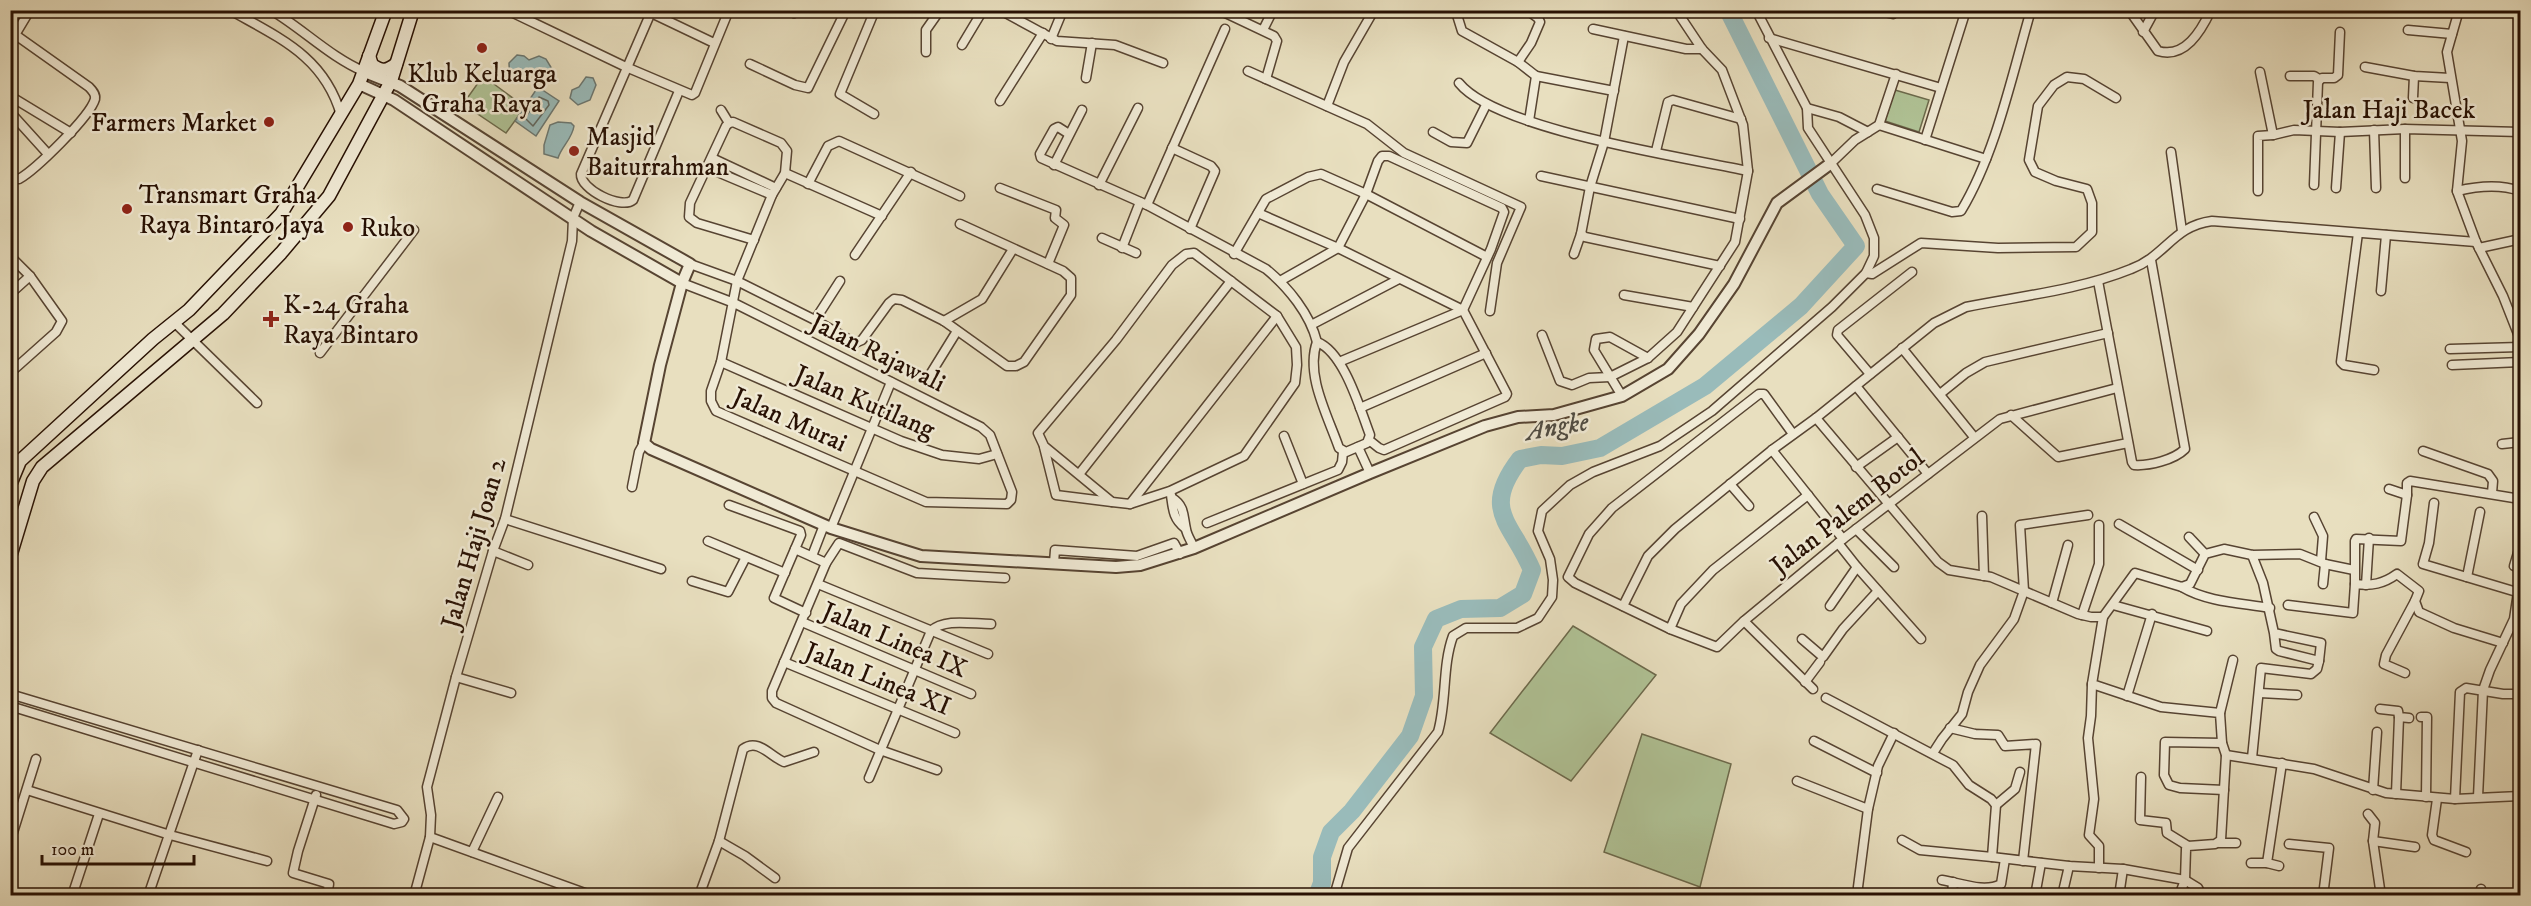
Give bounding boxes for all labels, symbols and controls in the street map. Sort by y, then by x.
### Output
marker: Klub Keluarga Graha Raya [475,41,489,55]
place label: Klub Keluarga Graha Raya [407,58,557,121]
street label: Jalan Haji Bacek [2301,94,2475,127]
place label: Farmers Market [91,107,257,140]
marker: Farmers Market [262,115,276,129]
place label: Masjid Baiturrahman [586,121,730,184]
marker: Masjid Baiturrahman [567,144,581,158]
place label: Transmart Graha Raya Bintaro Jaya [139,179,324,242]
marker: Transmart Graha Raya Bintaro Jaya [120,202,134,216]
place label: Ruko [360,212,415,245]
marker: Ruko [341,220,355,234]
place label: K-24 Graha Raya Bintaro [283,289,418,352]
street label: Jalan Rajawali [802,306,950,400]
marker: K-24 Graha Raya Bintaro [264,312,278,326]
street label: Jalan Kutilang [787,357,940,447]
street label: Jalan Murai [725,380,852,460]
water label: Angke [1520,405,1592,450]
street label: Jalan Palem Botol [1763,442,1932,584]
street label: Jalan Haji Joan 2 [434,454,515,634]
street label: Jalan Linea IX [815,594,972,686]
street label: Jalan Linea XI [798,634,955,724]
scale bar [42,828,194,866]
text: 100 m [51,839,94,861]

